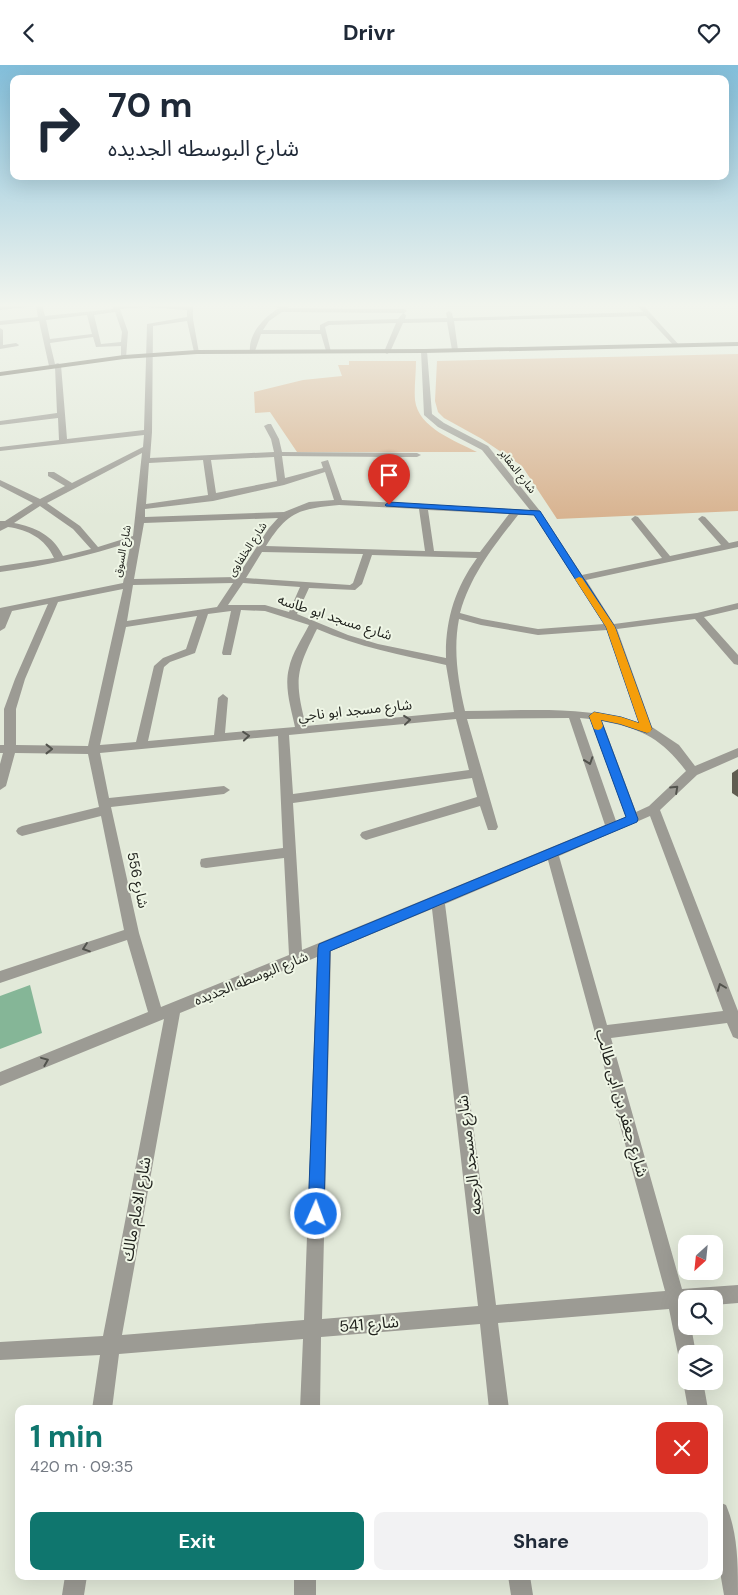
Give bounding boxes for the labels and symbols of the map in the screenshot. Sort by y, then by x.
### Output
street label: شارع المقابر [495,445,540,497]
pin [368,454,410,505]
street label: شارع الخلفاوى [224,519,271,579]
street label: شارع السوق [110,523,135,578]
street label: شارع مسجد ابو طاسه [275,590,394,646]
street label: شارع مسجد ابو ناجي [297,695,413,727]
one-way arrow [404,715,412,726]
one-way arrow [242,731,250,742]
one-way arrow [45,744,53,755]
one-way arrow [583,756,593,764]
one-way arrow [669,786,678,795]
street label: شارع 556 [121,850,153,910]
one-way arrow [83,942,91,952]
street label: شارع البوسطه الجديده [191,947,311,1011]
one-way arrow [717,983,727,991]
street label: شارع جعفر بن ابى طالب [589,1026,653,1180]
one-way arrow [40,1056,49,1067]
street label: شارع مسجد الرحمه [451,1094,489,1216]
street label: شارع الامام مالك [116,1155,157,1263]
position arrow [289,1187,341,1239]
north arrow [678,1235,722,1280]
street label: شارع 541 [338,1311,400,1339]

